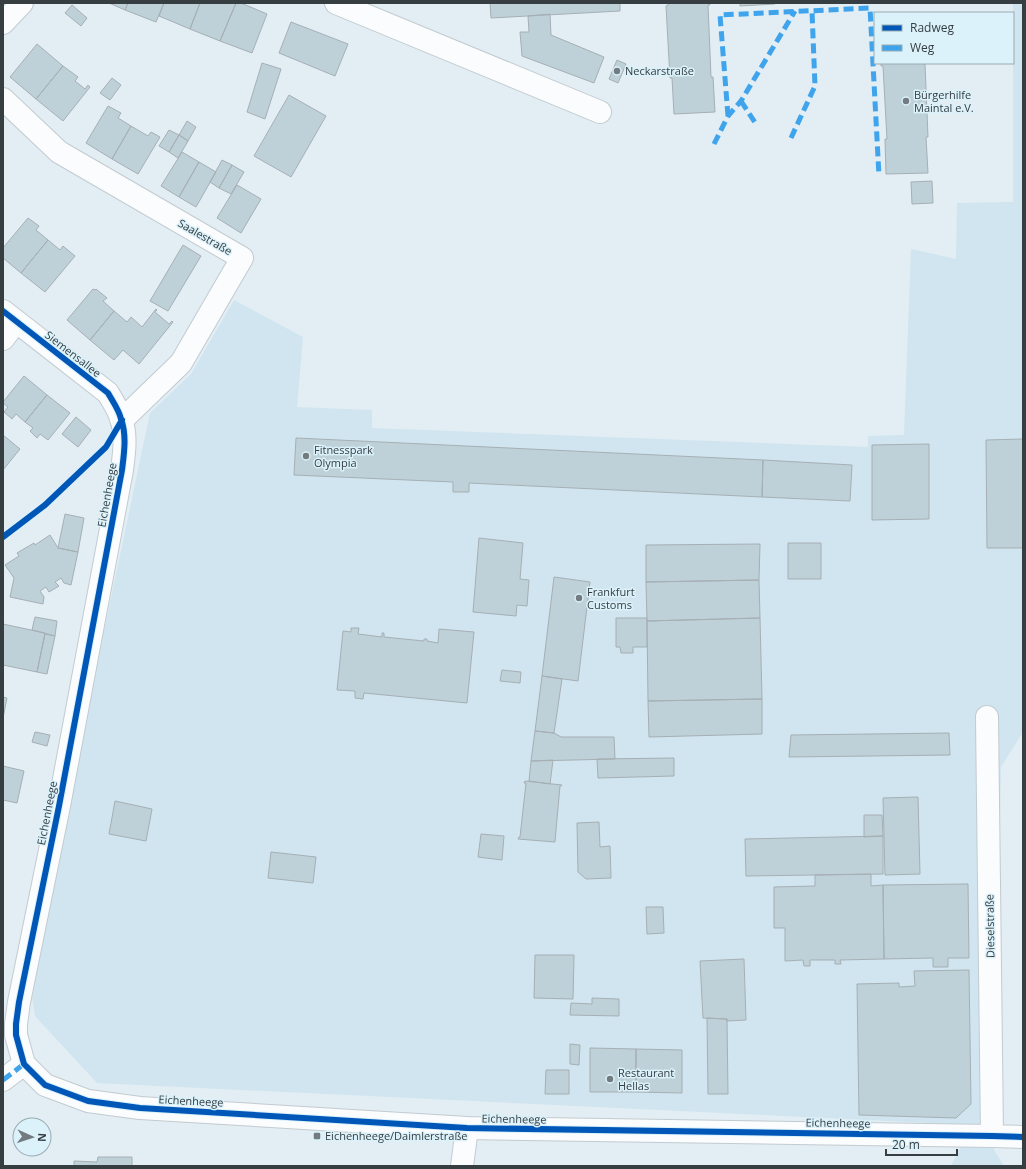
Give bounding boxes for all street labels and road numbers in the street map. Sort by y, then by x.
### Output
street label: Saalestraße [176,215,235,258]
street label: Siemensallee [42,327,104,380]
street label: Eichenheege [93,462,120,528]
street label: Eichenheege [33,780,60,846]
street label: Dieselstraße [981,894,998,958]
street label: Eichenheege [158,1091,224,1110]
street label: Eichenheege [481,1110,547,1127]
street label: Eichenheege [805,1114,871,1131]

